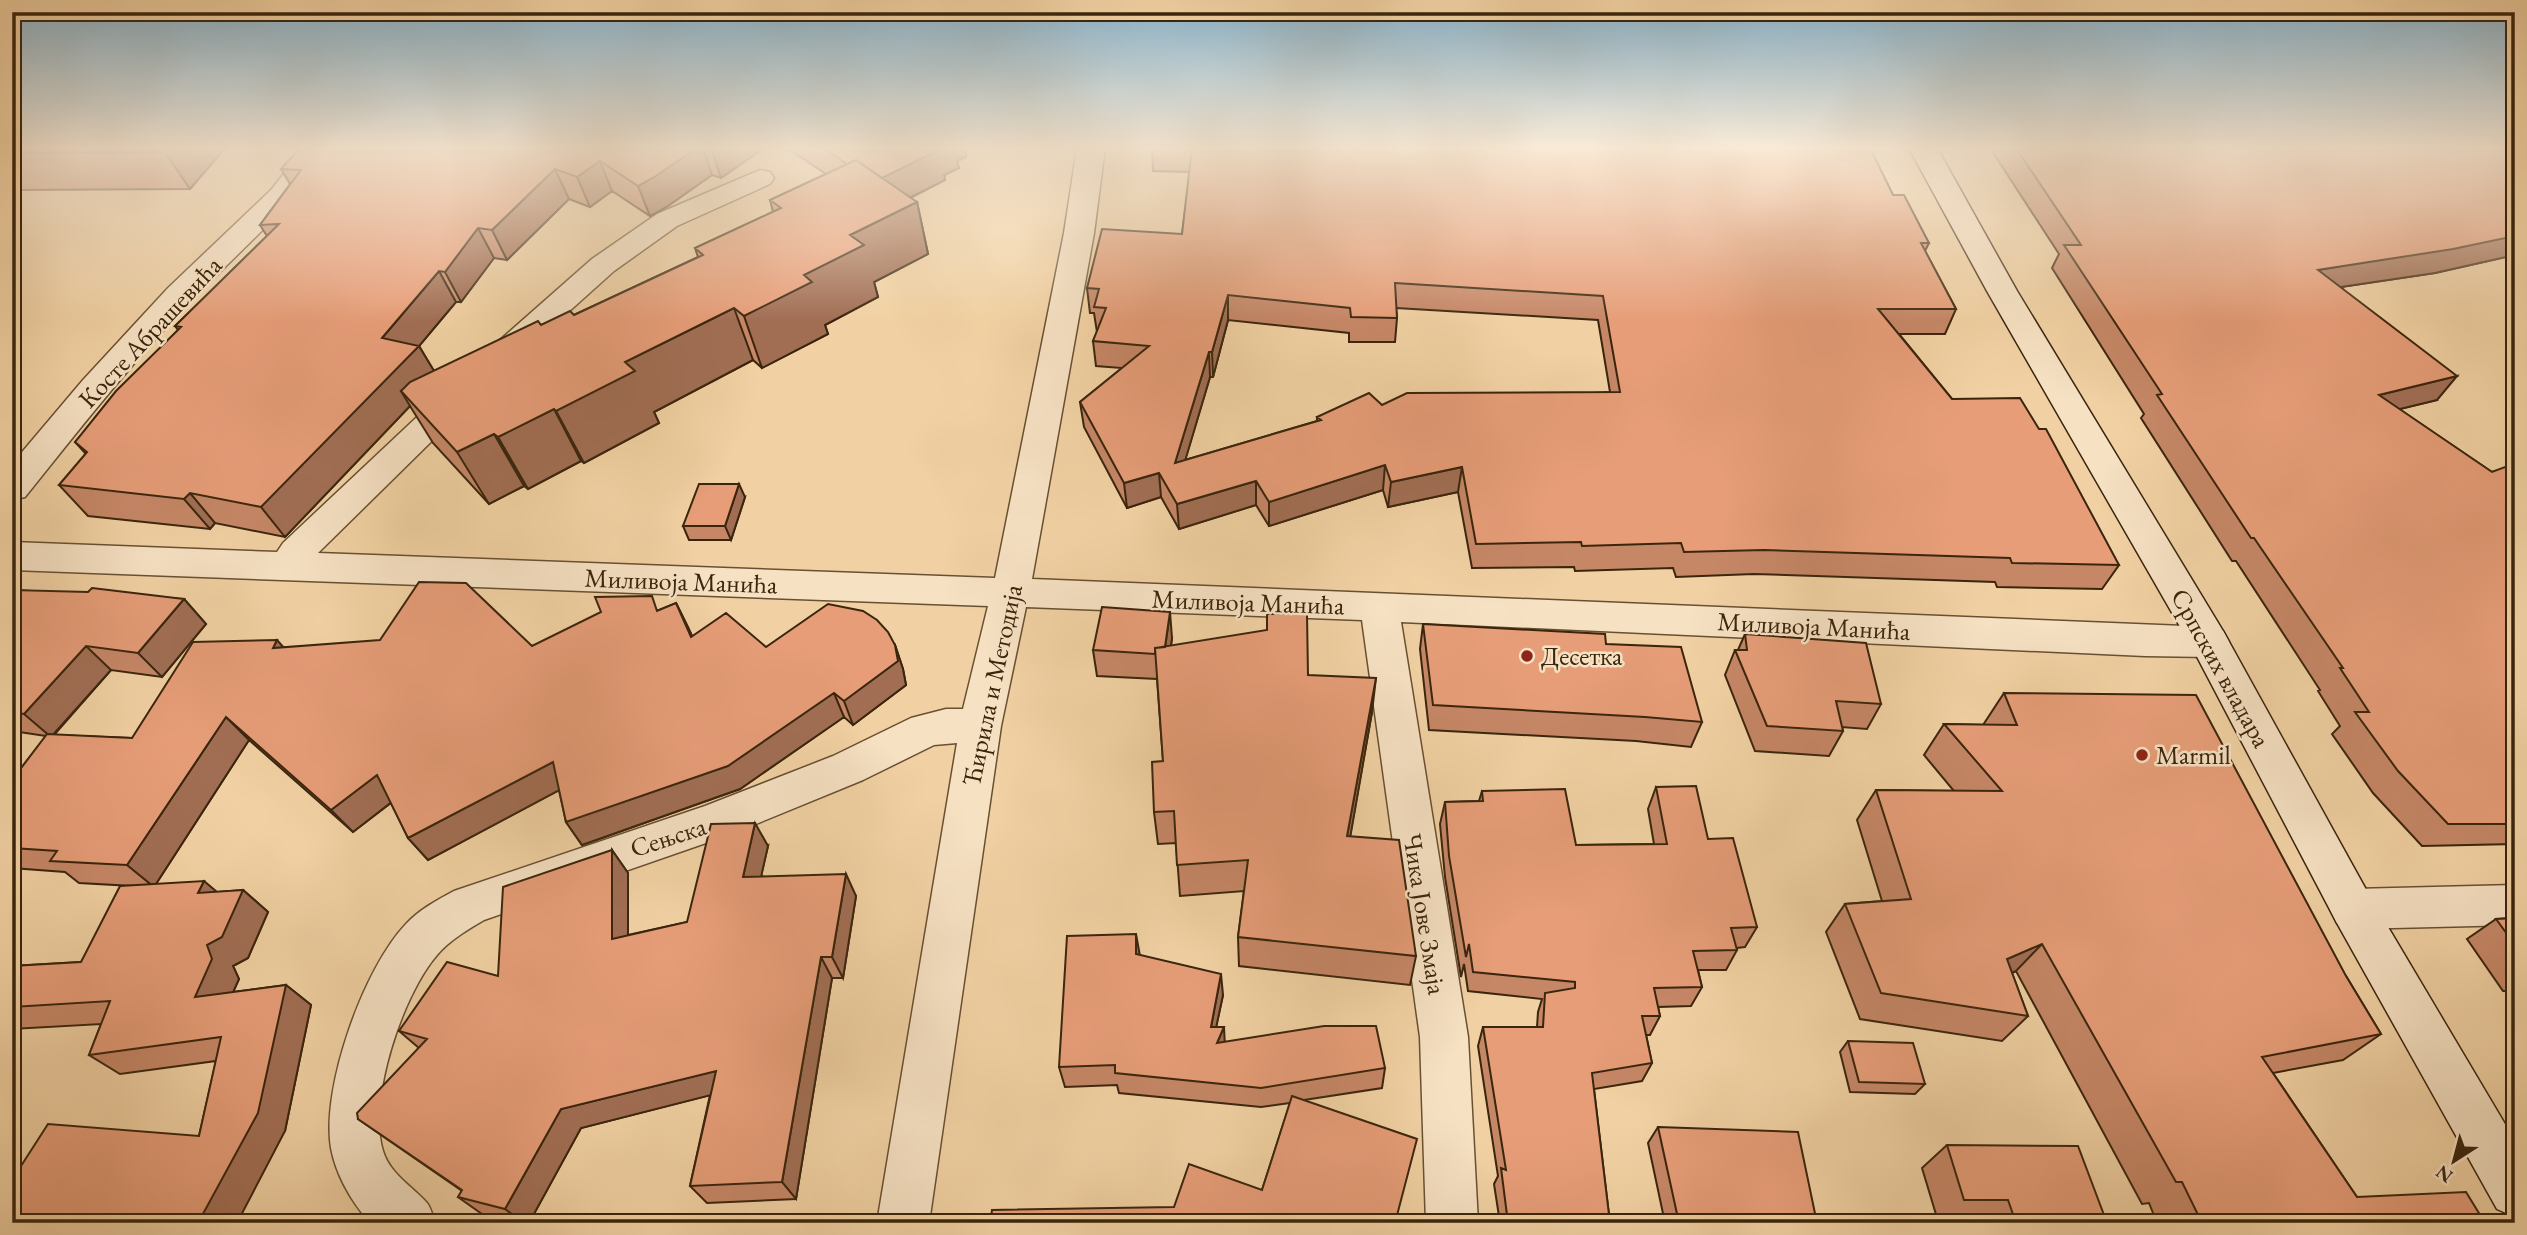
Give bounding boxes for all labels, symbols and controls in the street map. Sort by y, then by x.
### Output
street label: Косте Абрашевића [71,248,230,415]
street label: Миливоја Манића [584,561,779,601]
street label: Ћирила и Методија [954,581,1030,789]
street label: Миливоја Манића [1151,582,1346,622]
street label: Српских владара [2163,582,2279,754]
street label: Миливоја Манића [1717,604,1912,648]
place label: Десетка [1541,639,1623,673]
marker: Десетка [1519,648,1535,664]
place label: Marmil [2156,738,2231,772]
marker: Marmil [2134,747,2150,763]
street label: Сењска [626,809,711,865]
street label: Чика Јове Змаја [1395,831,1455,998]
north arrow [2418,1126,2488,1196]
text: N [2430,1159,2458,1189]

